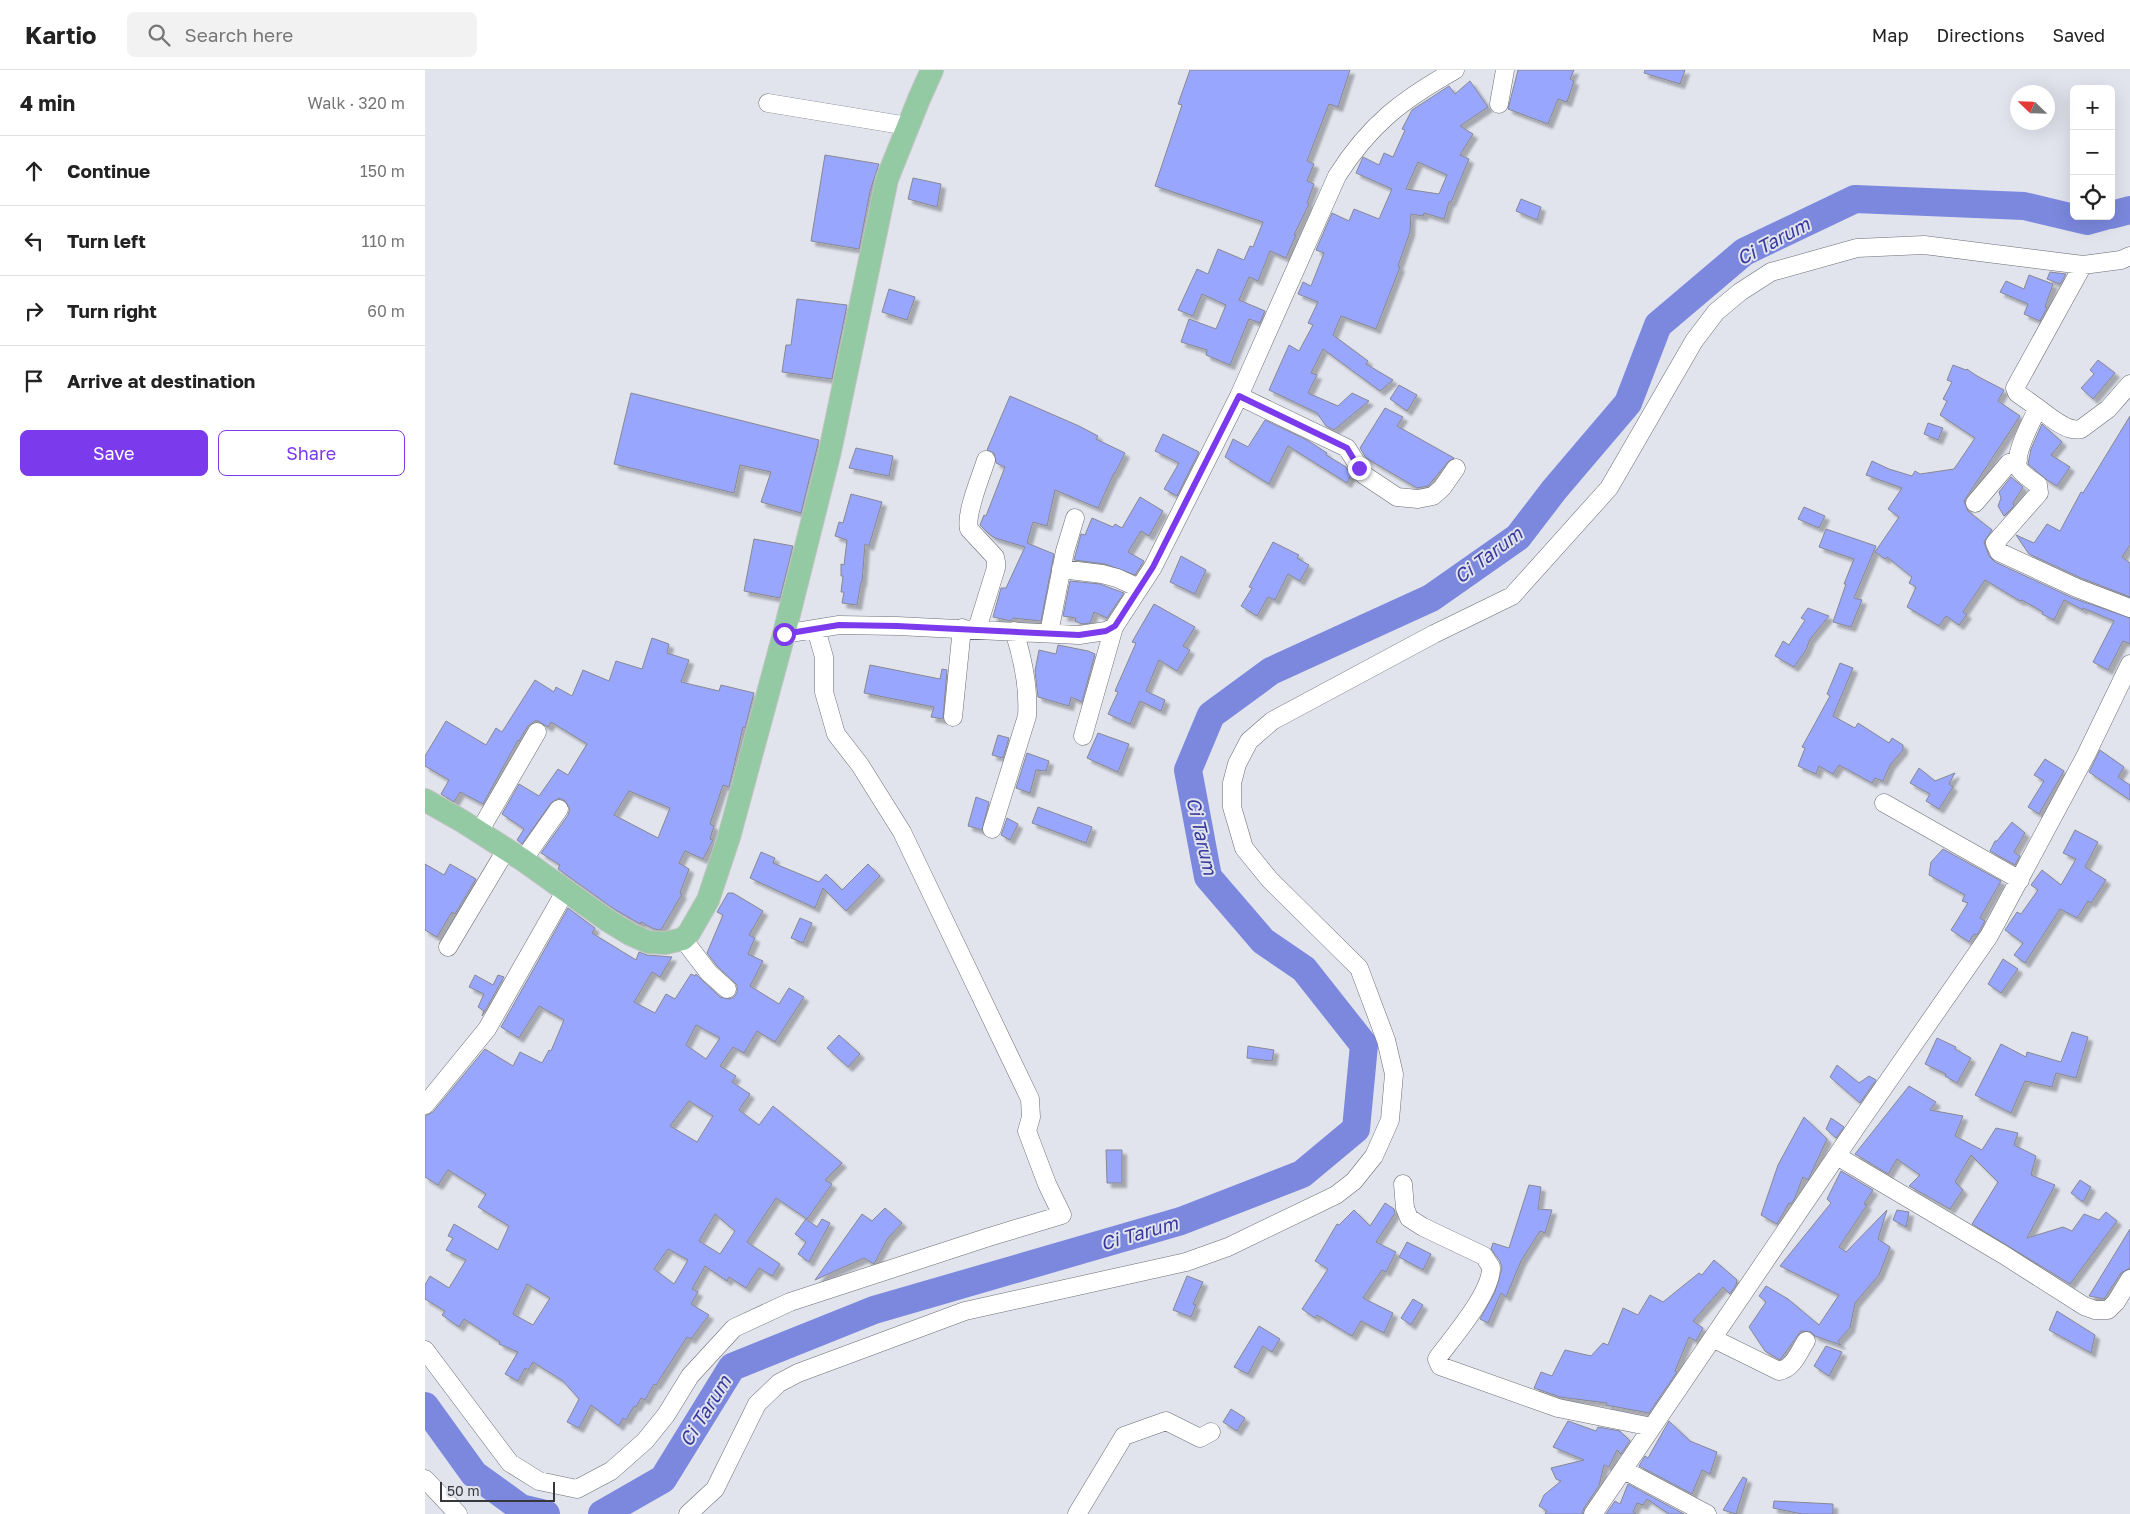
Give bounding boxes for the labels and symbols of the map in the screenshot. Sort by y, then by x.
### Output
north arrow [2010,85,2055,130]
water label: Ci Tarum [1732,211,1814,269]
route end [1348,457,1371,480]
water label: Ci Tarum [1449,521,1527,588]
route start [773,623,796,646]
water label: Ci Tarum [1182,795,1223,878]
water label: Ci Tarum [1098,1210,1181,1255]
water label: Ci Tarum [674,1370,736,1450]
scale bar [440,1479,555,1502]

